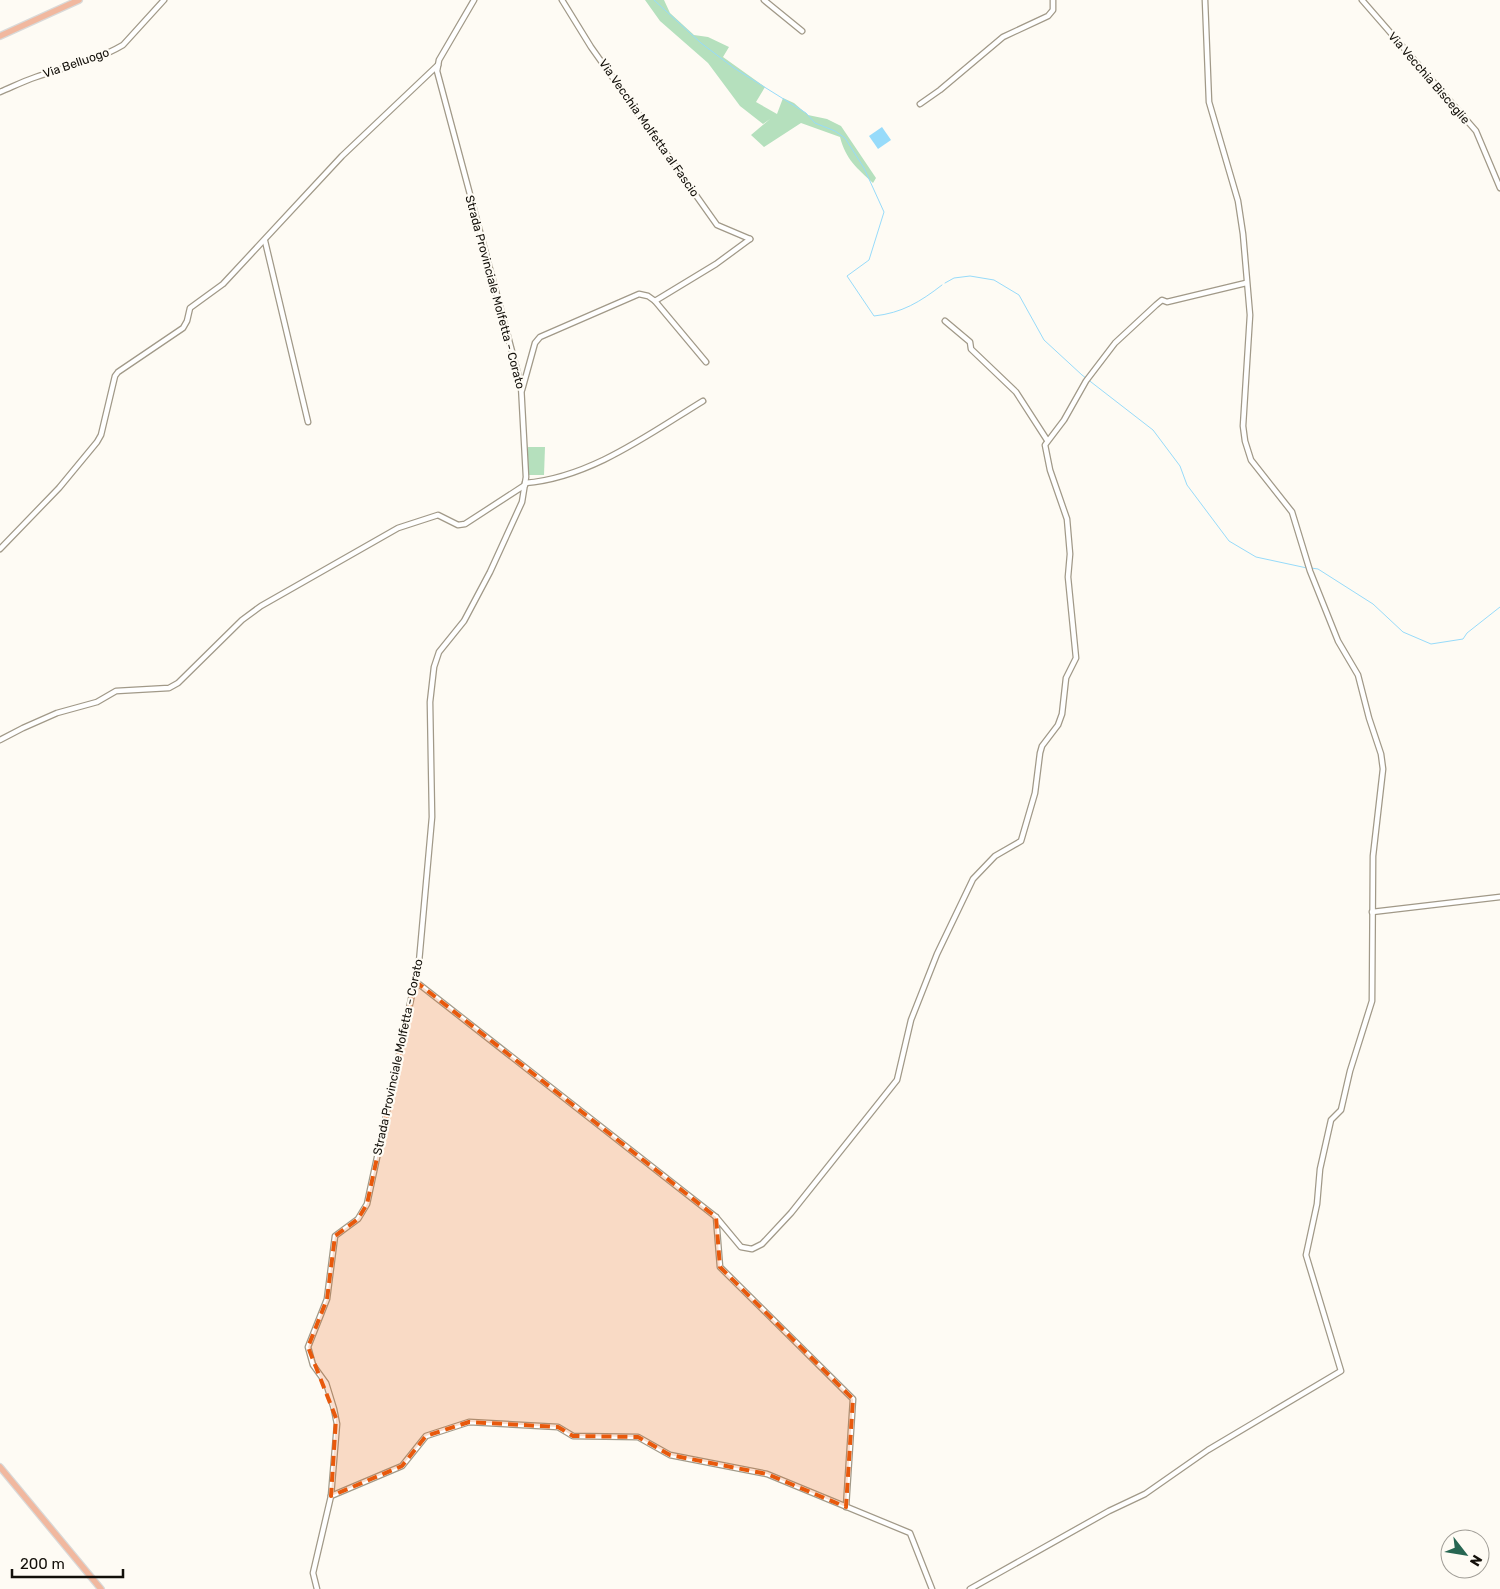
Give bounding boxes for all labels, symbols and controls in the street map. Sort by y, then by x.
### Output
street label: Via Vecchia Bisceglie [1385,29,1473,127]
street label: Via Belluogo [41,45,111,81]
street label: Via Vecchia Molfetta al Fascio [596,57,702,200]
street label: Strada Provinciale Molfetta - Corato [462,194,528,391]
street label: Strada Provinciale Molfetta - Corato [370,958,426,1156]
north arrow [1440,1529,1490,1579]
scale bar [12,1546,124,1578]
text: N [1466,1552,1486,1569]
text: 200 m [20,1555,65,1573]

